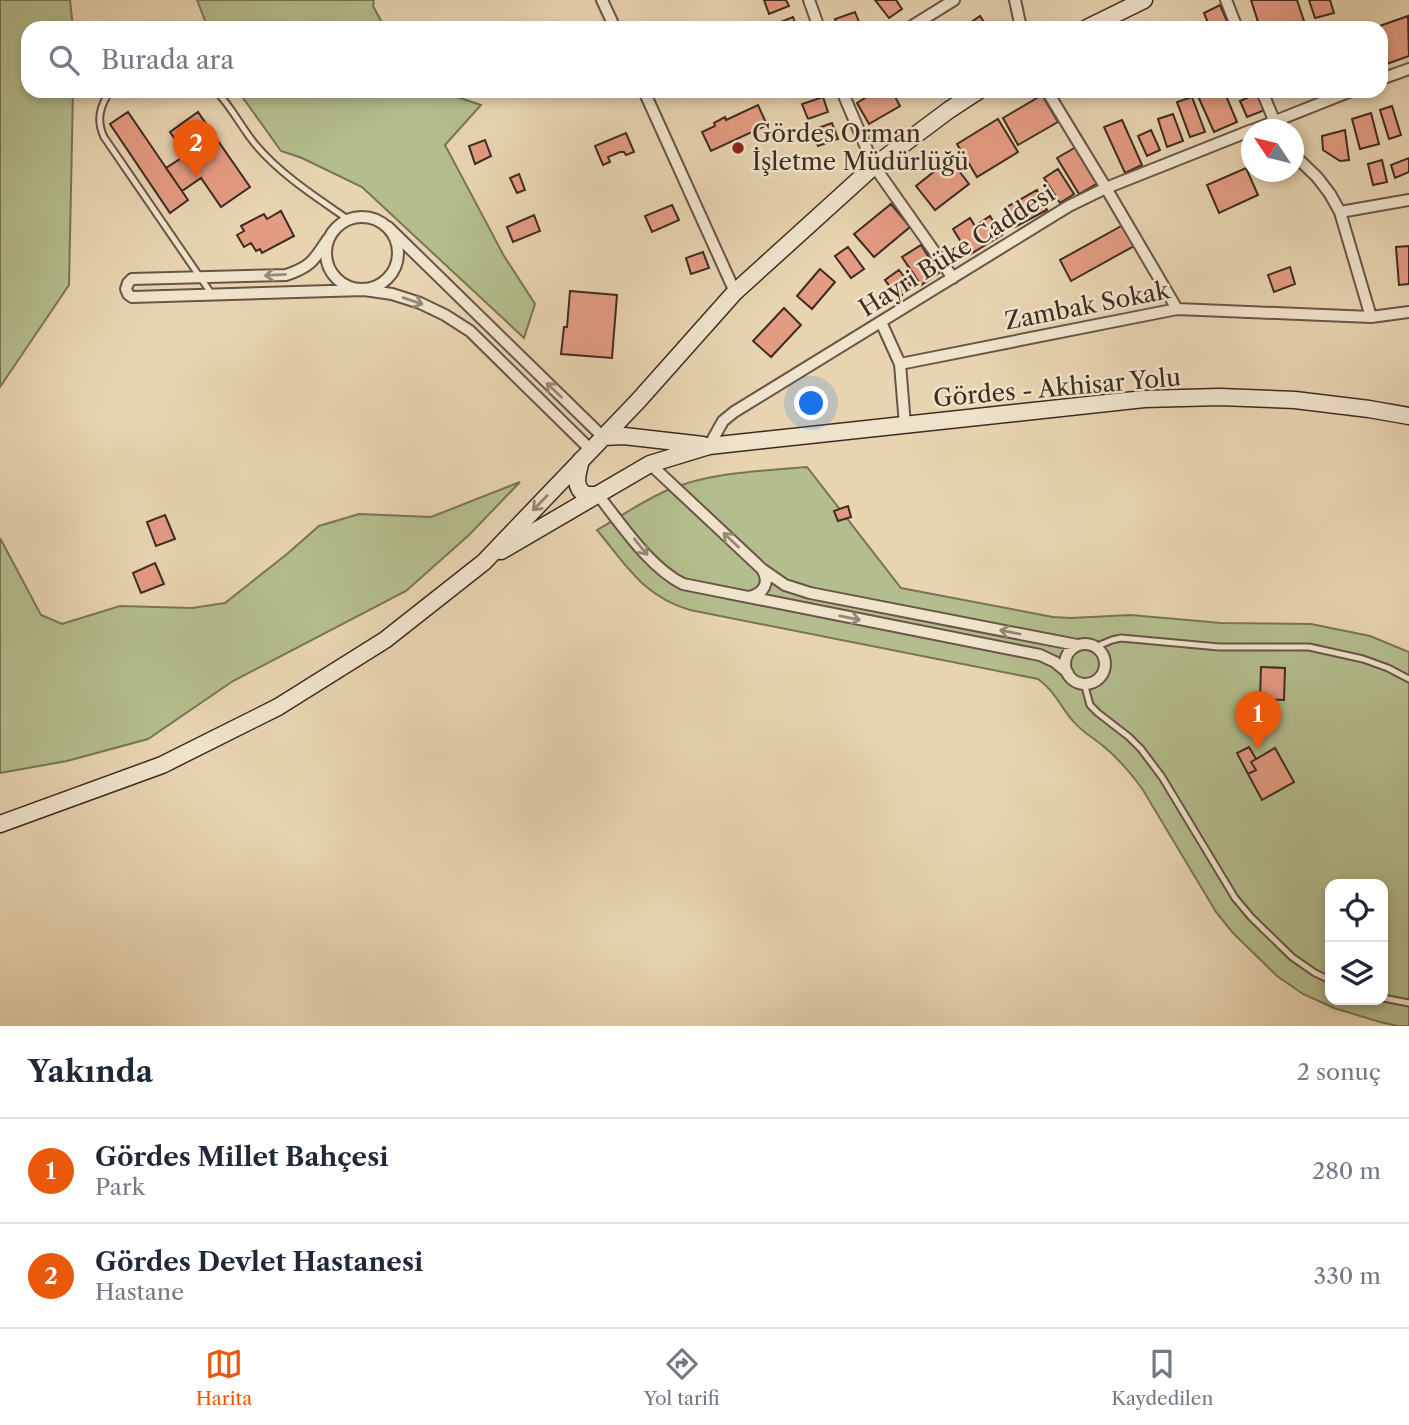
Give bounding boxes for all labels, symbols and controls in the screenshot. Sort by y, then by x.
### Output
search box [21,21,1388,98]
icon: search [45,41,83,79]
text: Burada ara [101,44,234,76]
place label: Gördes Orman İşletme Müdürlüğü [752,119,969,176]
north arrow [1241,119,1304,182]
pin: 2 [173,120,219,178]
marker: Gördes Orman İşletme Müdürlüğü [730,140,746,156]
street label: Hayri Büke Caddesi [854,179,1060,323]
one-way arrow [264,268,287,281]
street label: Zambak Sokak [1002,275,1173,336]
one-way arrow [401,296,423,308]
street label: Gördes - Akhisar Yolu [932,362,1182,413]
one-way arrow [546,381,563,398]
your location [794,386,828,420]
one-way arrow [531,494,548,511]
one-way arrow [723,531,740,548]
one-way arrow [633,538,649,556]
one-way arrow [838,612,861,625]
one-way arrow [999,625,1022,639]
pin: 1 [1235,691,1281,749]
map controls [1325,879,1388,1005]
button: locate [1325,879,1388,942]
button: layers [1325,942,1388,1005]
text: Yakında [28,1053,153,1090]
text: 2 sonuç [1297,1058,1381,1086]
text: Gördes Millet Bahçesi [95,1141,389,1173]
text: 1 [46,1157,56,1185]
text: 280 m [1312,1157,1381,1185]
text: Park [95,1173,145,1201]
text: Gördes Devlet Hastanesi [95,1246,423,1278]
text: 2 [44,1262,58,1290]
text: 330 m [1314,1262,1381,1290]
text: Hastane [95,1278,184,1306]
tab: Harita [196,1345,252,1410]
tab: Yol tarifi [644,1345,720,1410]
tab: Kaydedilen [1111,1345,1213,1410]

